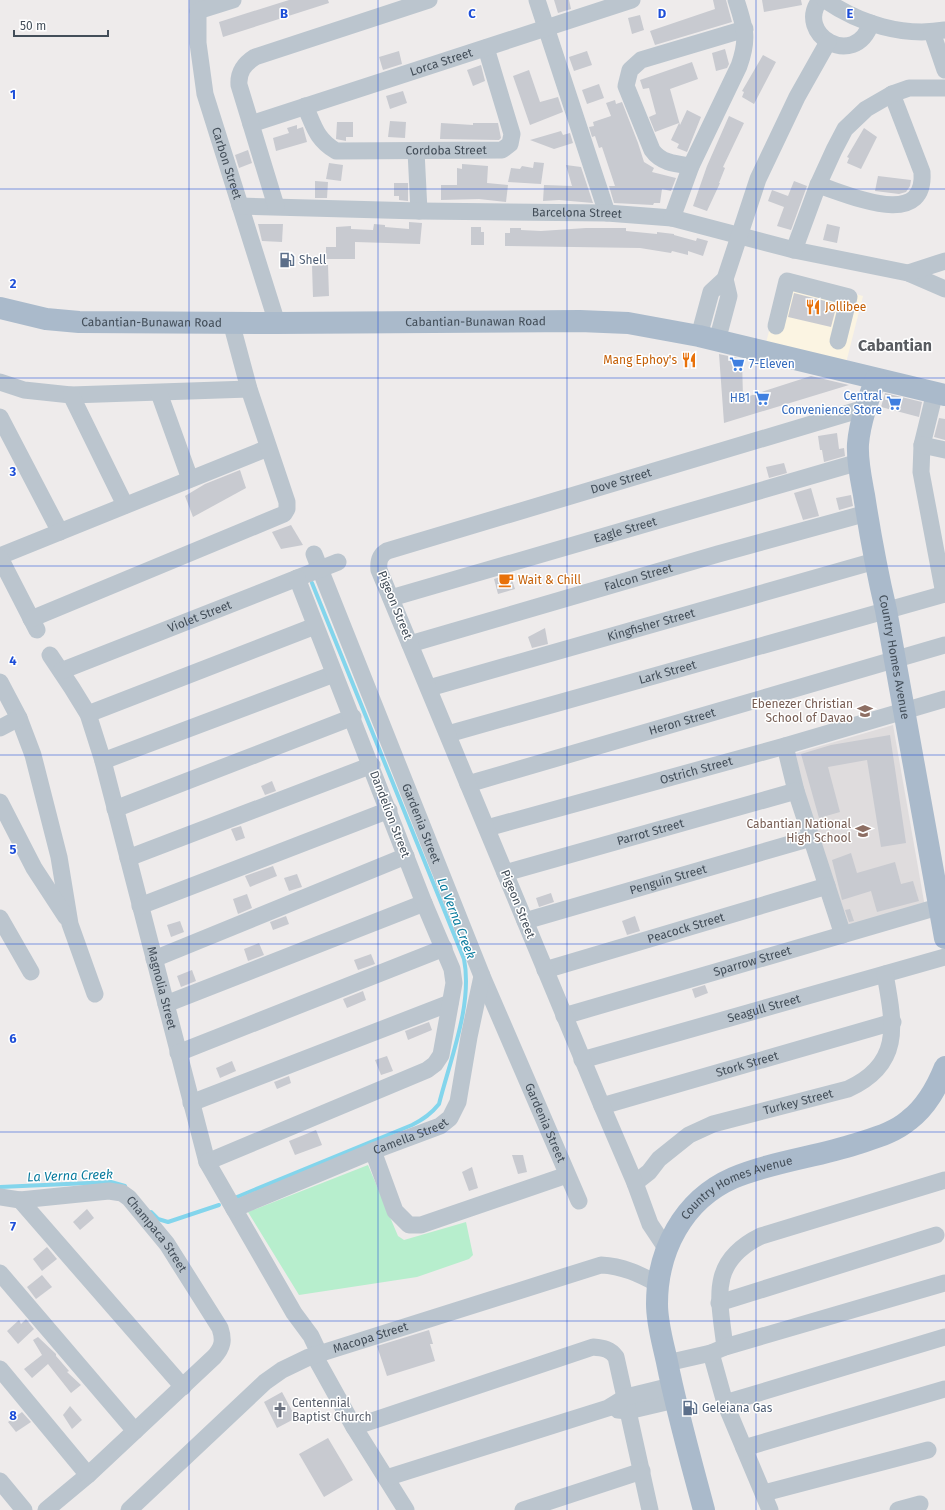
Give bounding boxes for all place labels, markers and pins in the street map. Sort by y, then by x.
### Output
fuel station icon: Shell [278,251,296,269]
place label: Shell [299,253,327,267]
restaurant icon: Jollibee [804,298,822,316]
place label: Jollibee [825,300,866,314]
restaurant icon: Mang Ephoy's [680,351,698,369]
place label: Mang Ephoy's [603,353,677,367]
supermarket icon: 7-Eleven [728,355,746,373]
place label: 7-Eleven [749,357,795,371]
supermarket icon: HB1 [753,389,771,407]
place label: Central Convenience Store [781,389,882,417]
place label: HB1 [730,391,750,405]
supermarket icon: Central Convenience Store [885,394,903,412]
cafe icon: Wait & Chill [497,571,515,589]
place label: Wait & Chill [518,573,581,587]
place label: Ebenezer Christian School of Davao [751,697,853,725]
school or university icon: Ebenezer Christian School of Davao [856,702,874,720]
place label: Cabantian National High School [746,817,851,845]
school or university icon: Cabantian National High School [854,822,872,840]
place label: Centennial Baptist Church [292,1396,371,1424]
fuel station icon: Geleiana Gas [681,1399,699,1417]
church icon: Centennial Baptist Church [271,1401,289,1419]
place label: Geleiana Gas [702,1401,773,1415]

